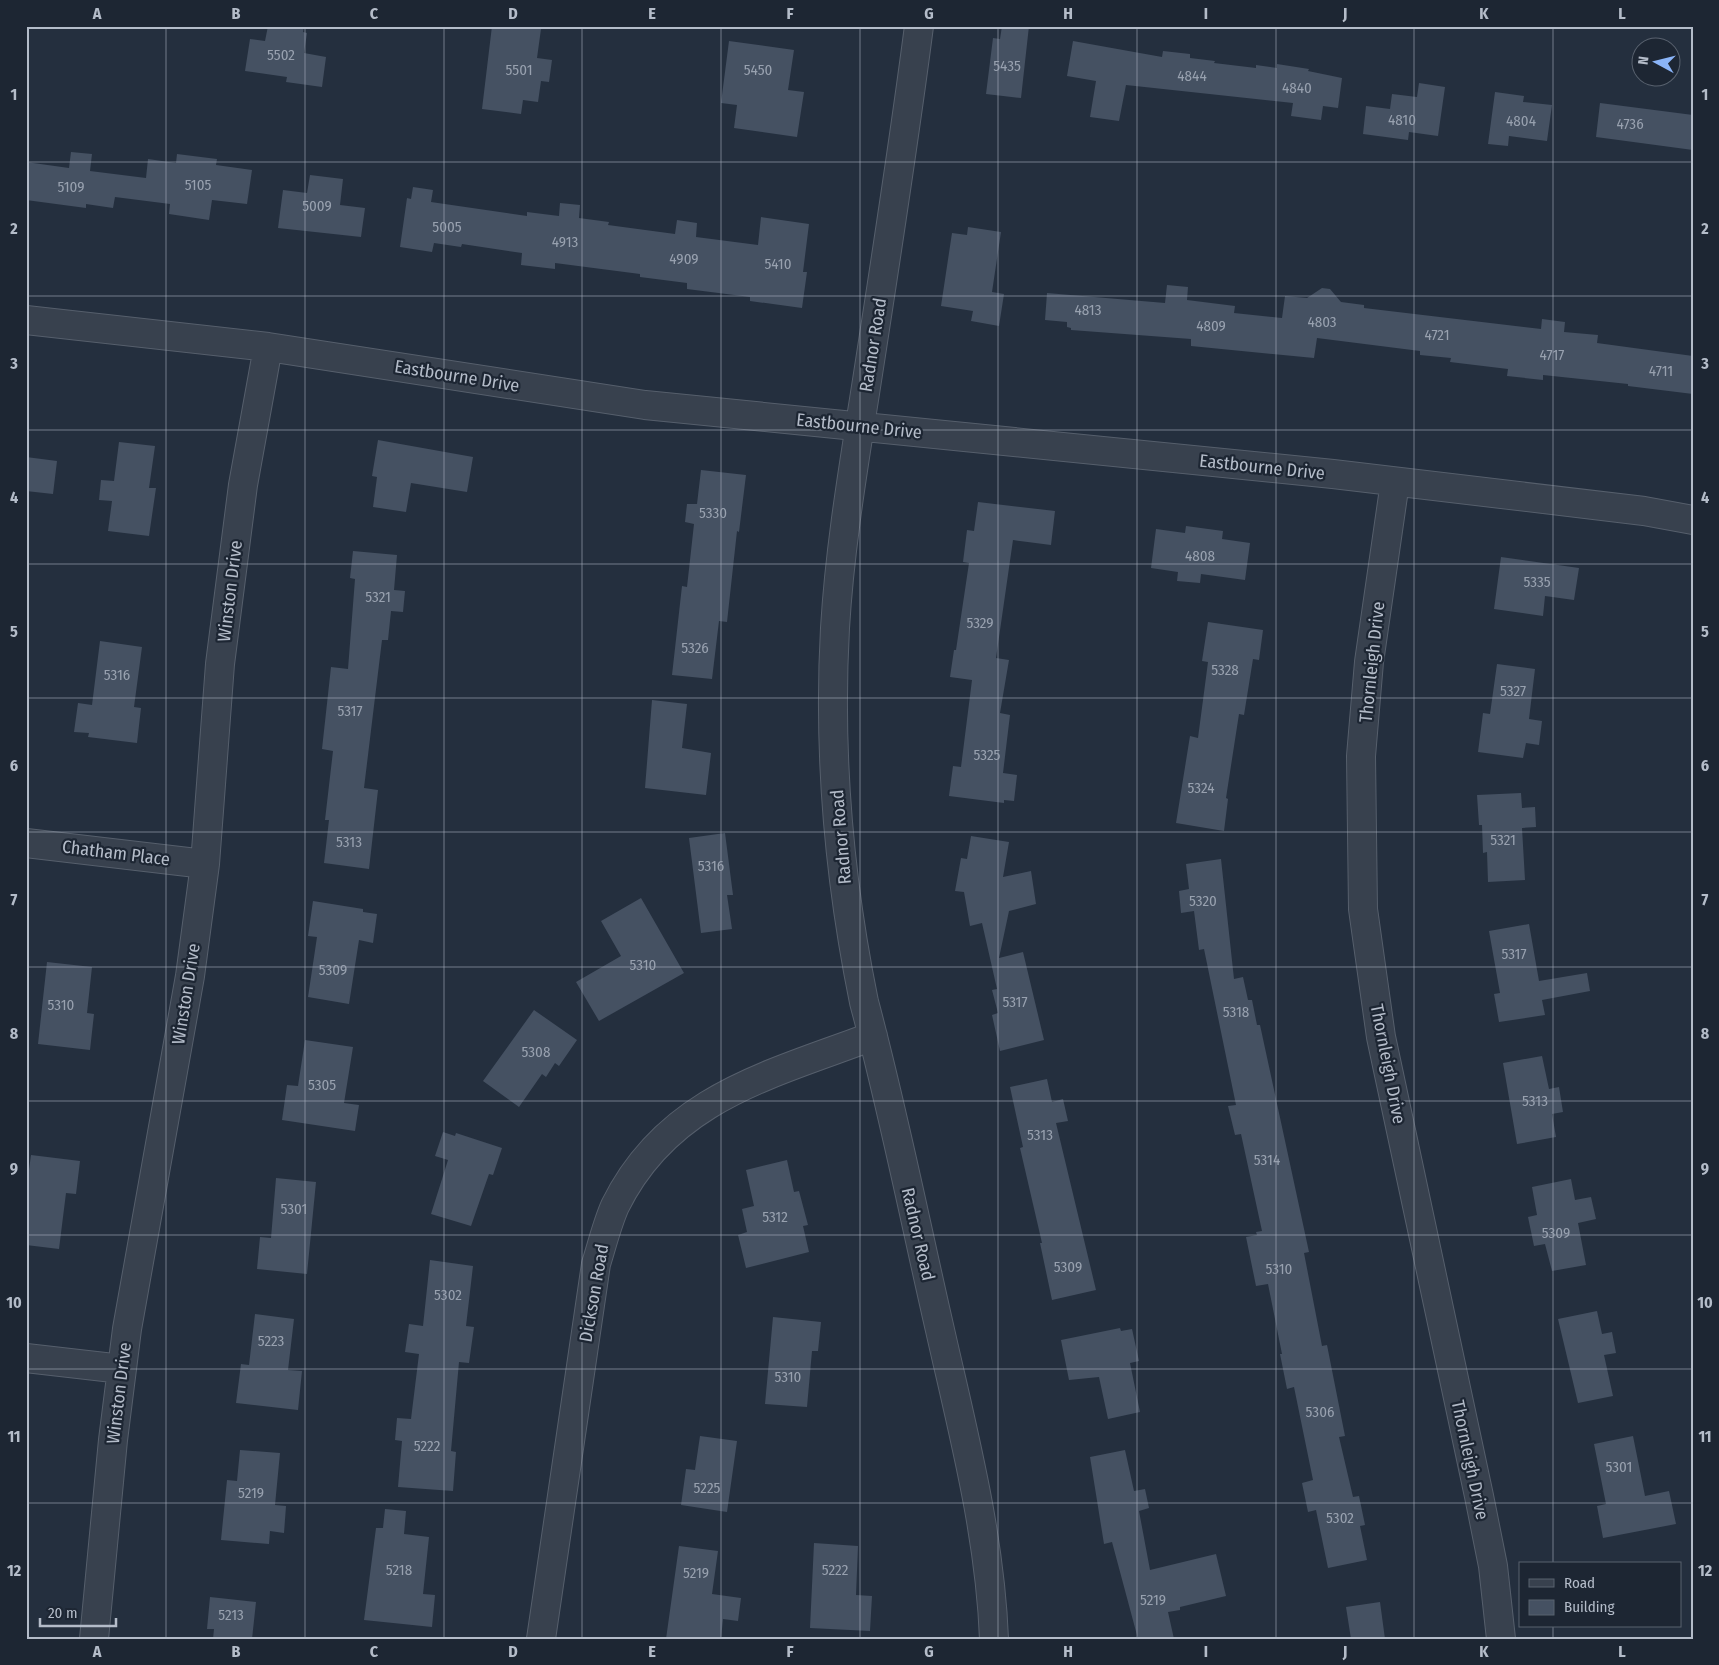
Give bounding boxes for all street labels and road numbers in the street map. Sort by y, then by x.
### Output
street label: Radnor Road [855,296,891,394]
street label: Eastbourne Drive [393,355,521,397]
street label: Eastbourne Drive [795,408,923,444]
street label: Eastbourne Drive [1198,449,1326,485]
street label: Winston Drive [213,539,247,643]
street label: Thornleigh Drive [1355,600,1389,724]
street label: Radnor Road [826,789,856,885]
street label: Chatham Place [61,835,171,871]
street label: Winston Drive [167,942,205,1046]
street label: Thornleigh Drive [1366,1002,1410,1126]
street label: Radnor Road [897,1185,939,1283]
street label: Dickson Road [575,1242,613,1344]
street label: Winston Drive [102,1341,136,1445]
street label: Thornleigh Drive [1447,1398,1493,1522]

